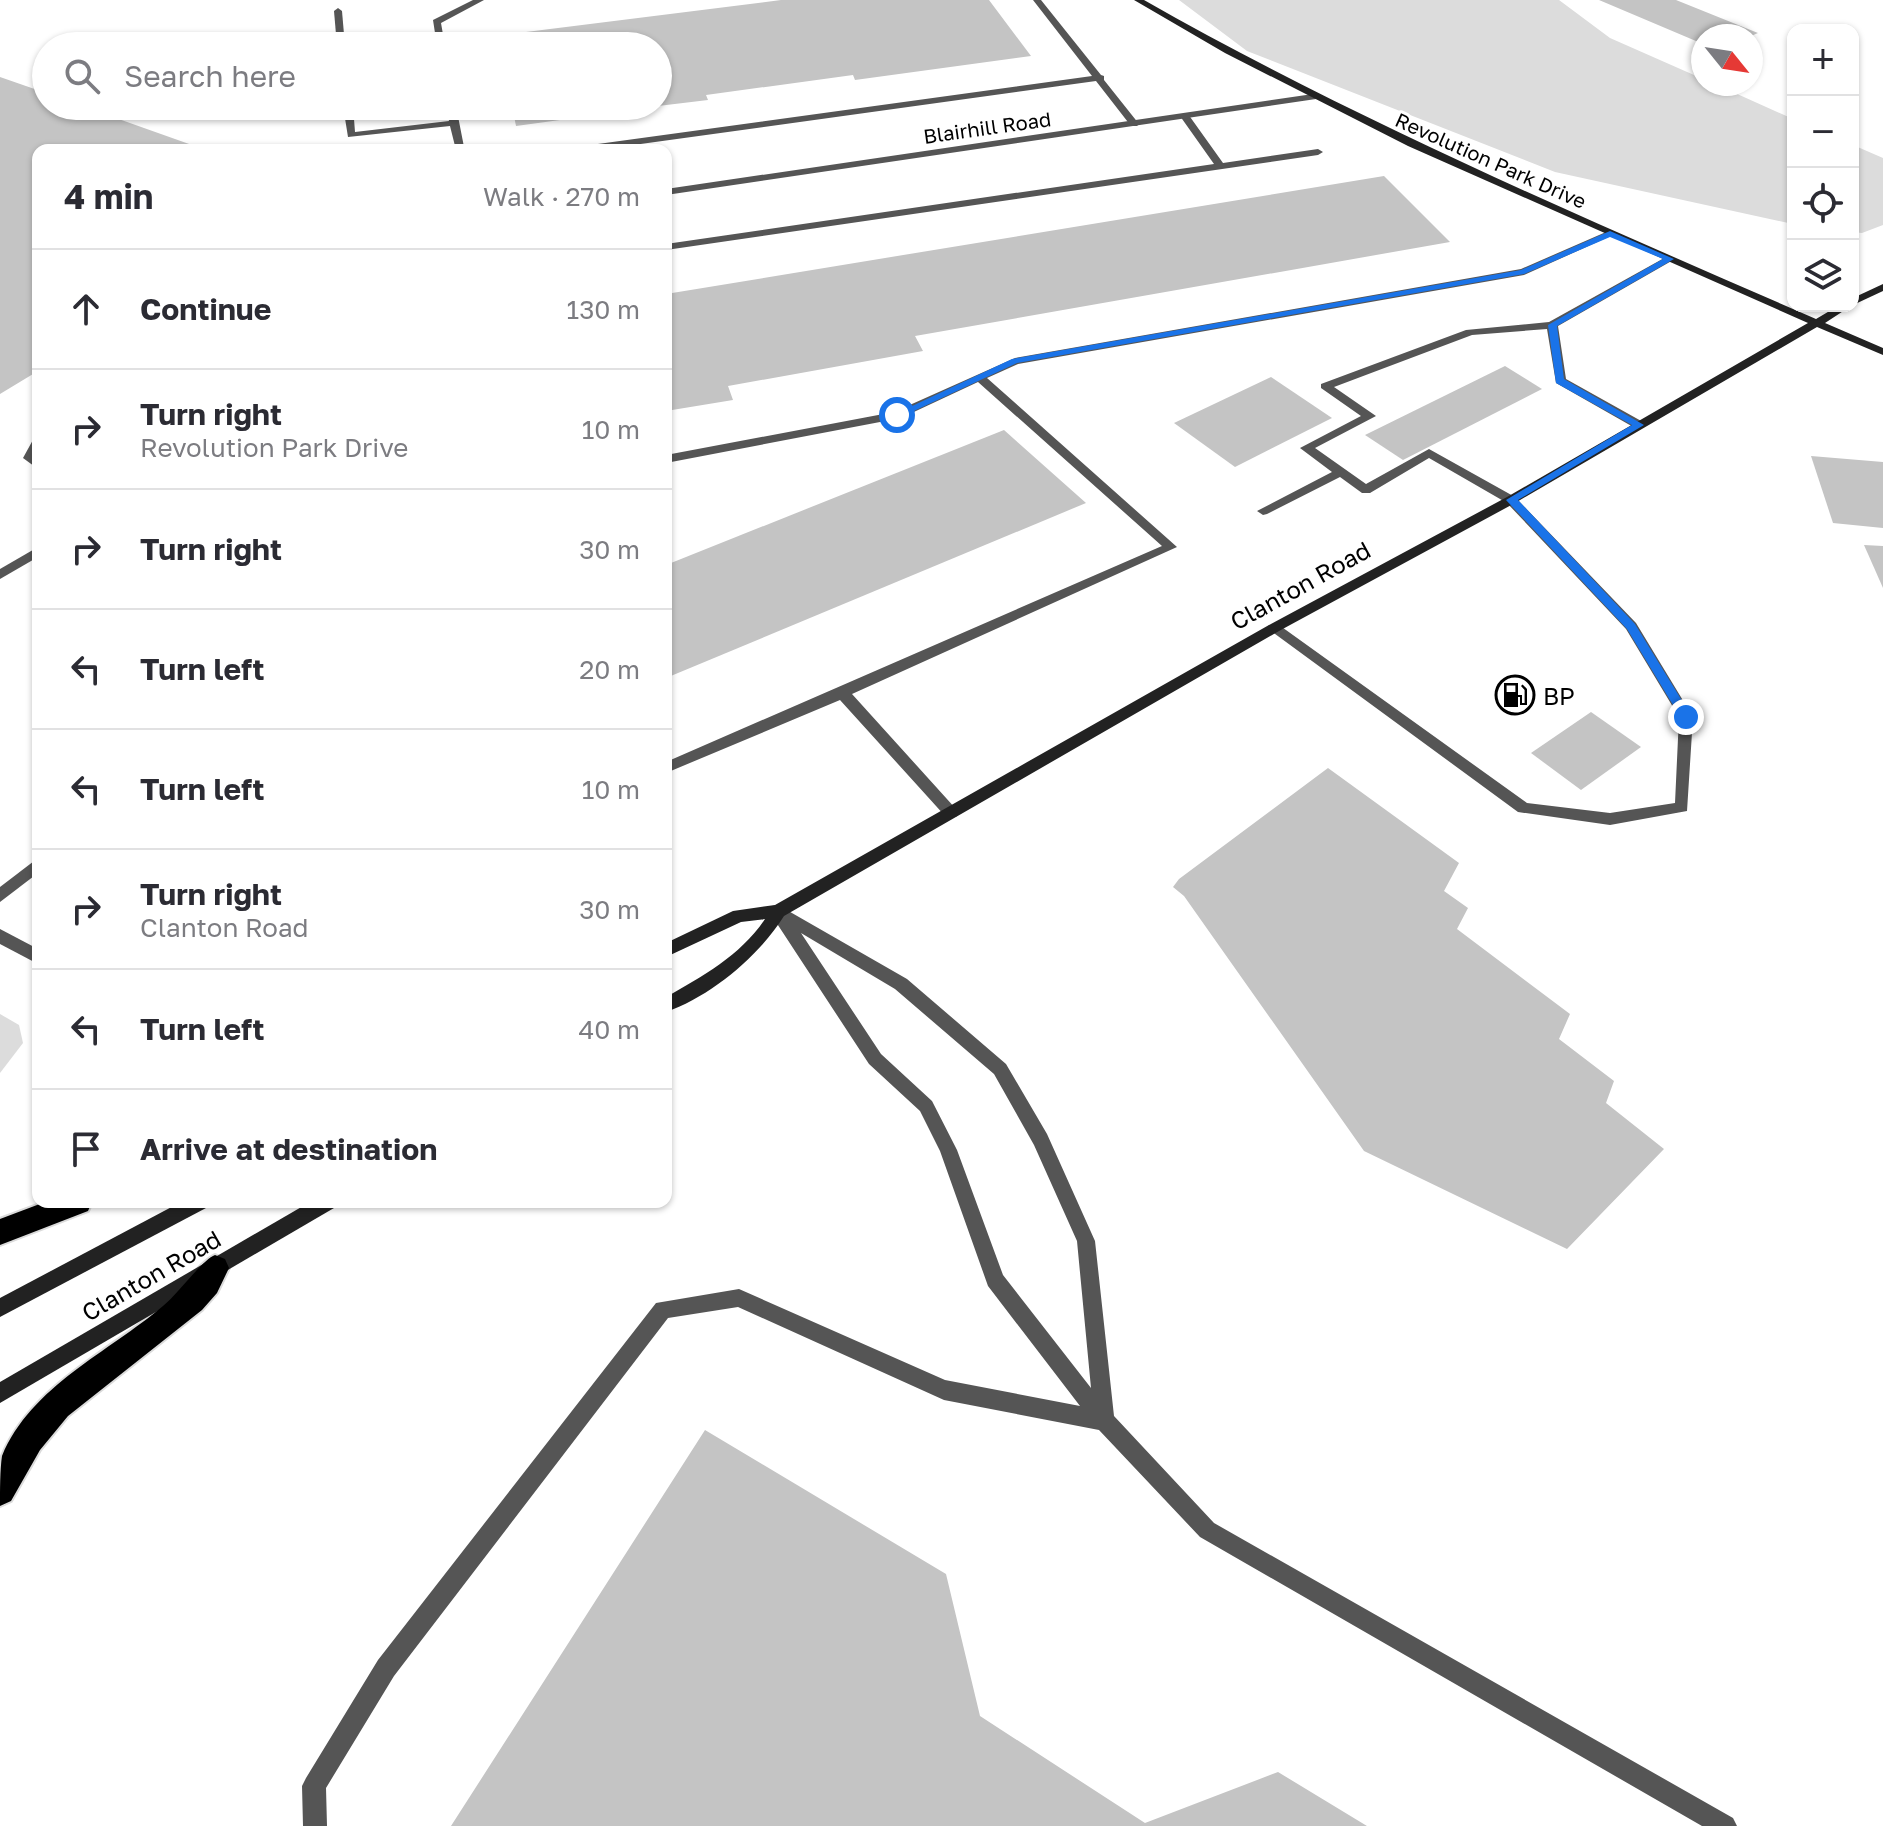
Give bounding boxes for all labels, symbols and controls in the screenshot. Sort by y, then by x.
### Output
north arrow [1691,24,1763,96]
map controls [1787,24,1859,312]
button: + [1787,24,1859,96]
search box [32,32,672,120]
icon: search [60,54,104,98]
text: Search here [124,58,296,94]
button: − [1787,96,1859,168]
street label: Blairhill Road [922,106,1052,148]
street label: Revolution Park Drive [1392,107,1590,213]
button: locate [1787,168,1859,240]
text: 4 min [64,176,153,216]
text: Walk · 270 m [483,181,640,212]
button: layers [1787,240,1859,312]
icon: ahead [64,287,108,331]
text: Continue [140,291,271,327]
text: 130 m [567,294,640,325]
text: Turn right [140,396,282,432]
route start [879,397,915,433]
icon: right [64,407,108,451]
text: 10 m [582,414,640,445]
text: Revolution Park Drive [140,432,408,463]
icon: right [64,527,108,571]
text: Turn right [140,531,282,567]
text: 30 m [579,534,640,565]
street label: Clanton Road [1225,535,1375,635]
icon: left [64,647,108,691]
text: Turn left [140,651,265,687]
text: 20 m [579,654,640,685]
fuel station icon: BP [1494,674,1536,716]
place label: BP [1543,681,1575,710]
route end [1668,699,1704,735]
icon: left [64,767,108,811]
text: Turn left [140,771,265,807]
text: 10 m [582,774,640,805]
text: Turn right [140,876,282,912]
icon: right [64,887,108,931]
text: 30 m [579,894,640,925]
text: Clanton Road [140,912,309,943]
icon: left [64,1007,108,1051]
text: Turn left [140,1011,265,1047]
text: 40 m [579,1014,640,1045]
icon: arrive [64,1127,108,1171]
text: Arrive at destination [140,1131,437,1167]
street label: Clanton Road [76,1224,226,1326]

